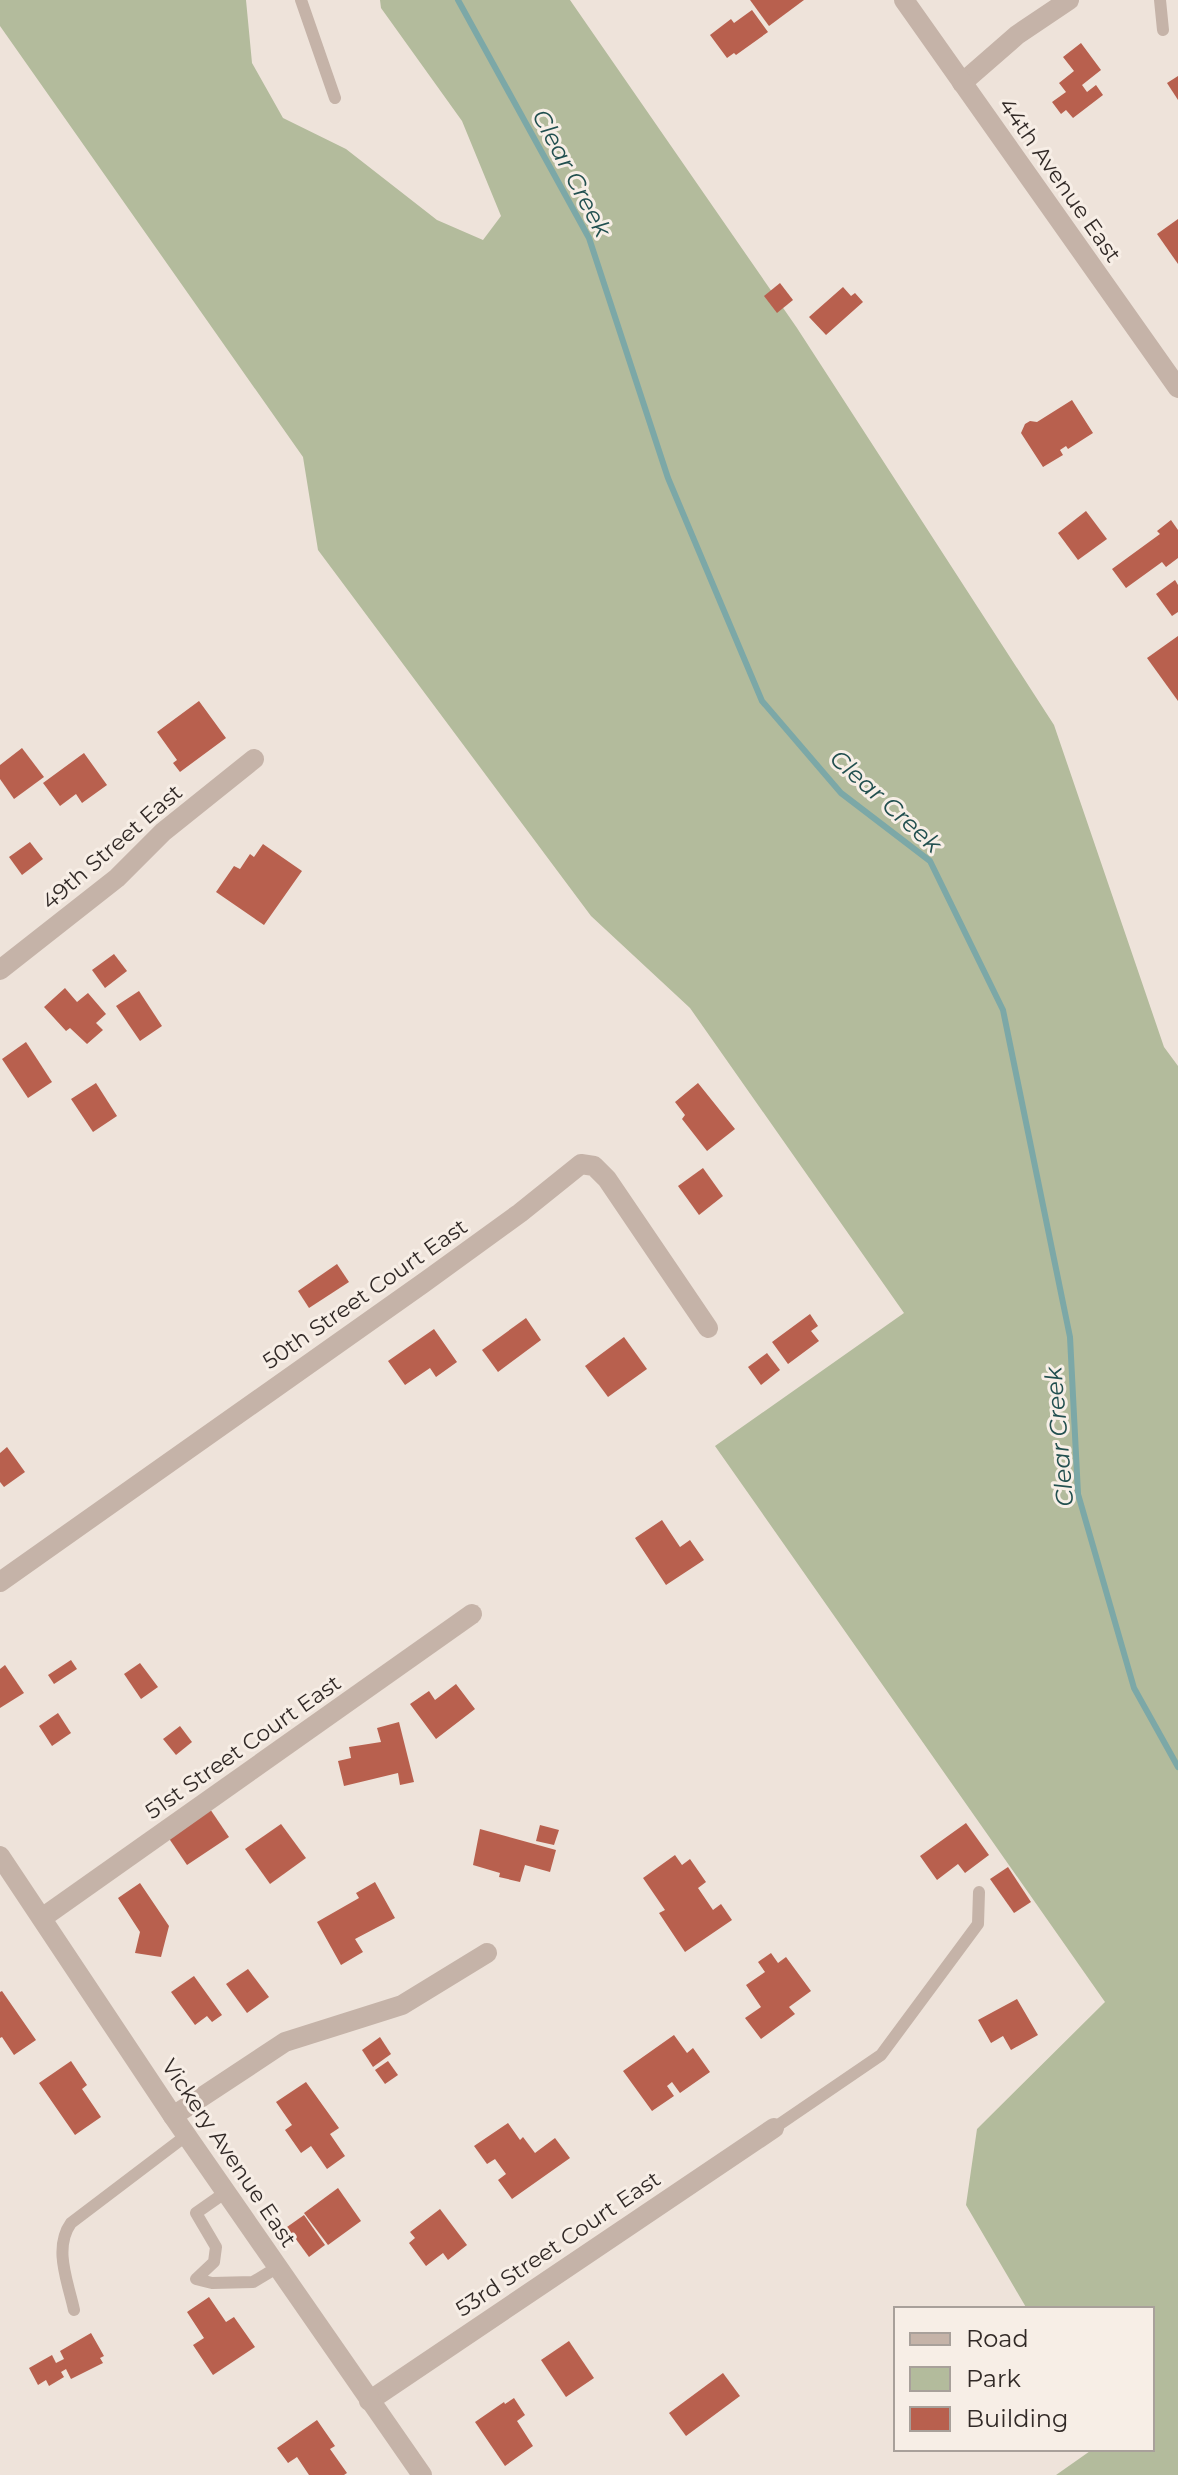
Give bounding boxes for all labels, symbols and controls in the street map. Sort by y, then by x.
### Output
street label: 44th Avenue East [993,93,1127,268]
water label: Clear Creek [526,104,619,243]
water label: Clear Creek [824,743,949,860]
street label: 49th Street East [36,779,188,915]
street label: 50th Street Court East [257,1213,473,1375]
water label: Clear Creek [1038,1364,1080,1508]
street label: 51st Street Court East [140,1669,346,1825]
street label: Vickery Avenue East [156,2054,302,2252]
street label: 53rd Street Court East [451,2165,665,2323]
legend [894,2307,1154,2451]
text: Road [966,2324,1029,2353]
text: Park [966,2364,1021,2393]
text: Building [966,2404,1069,2433]

